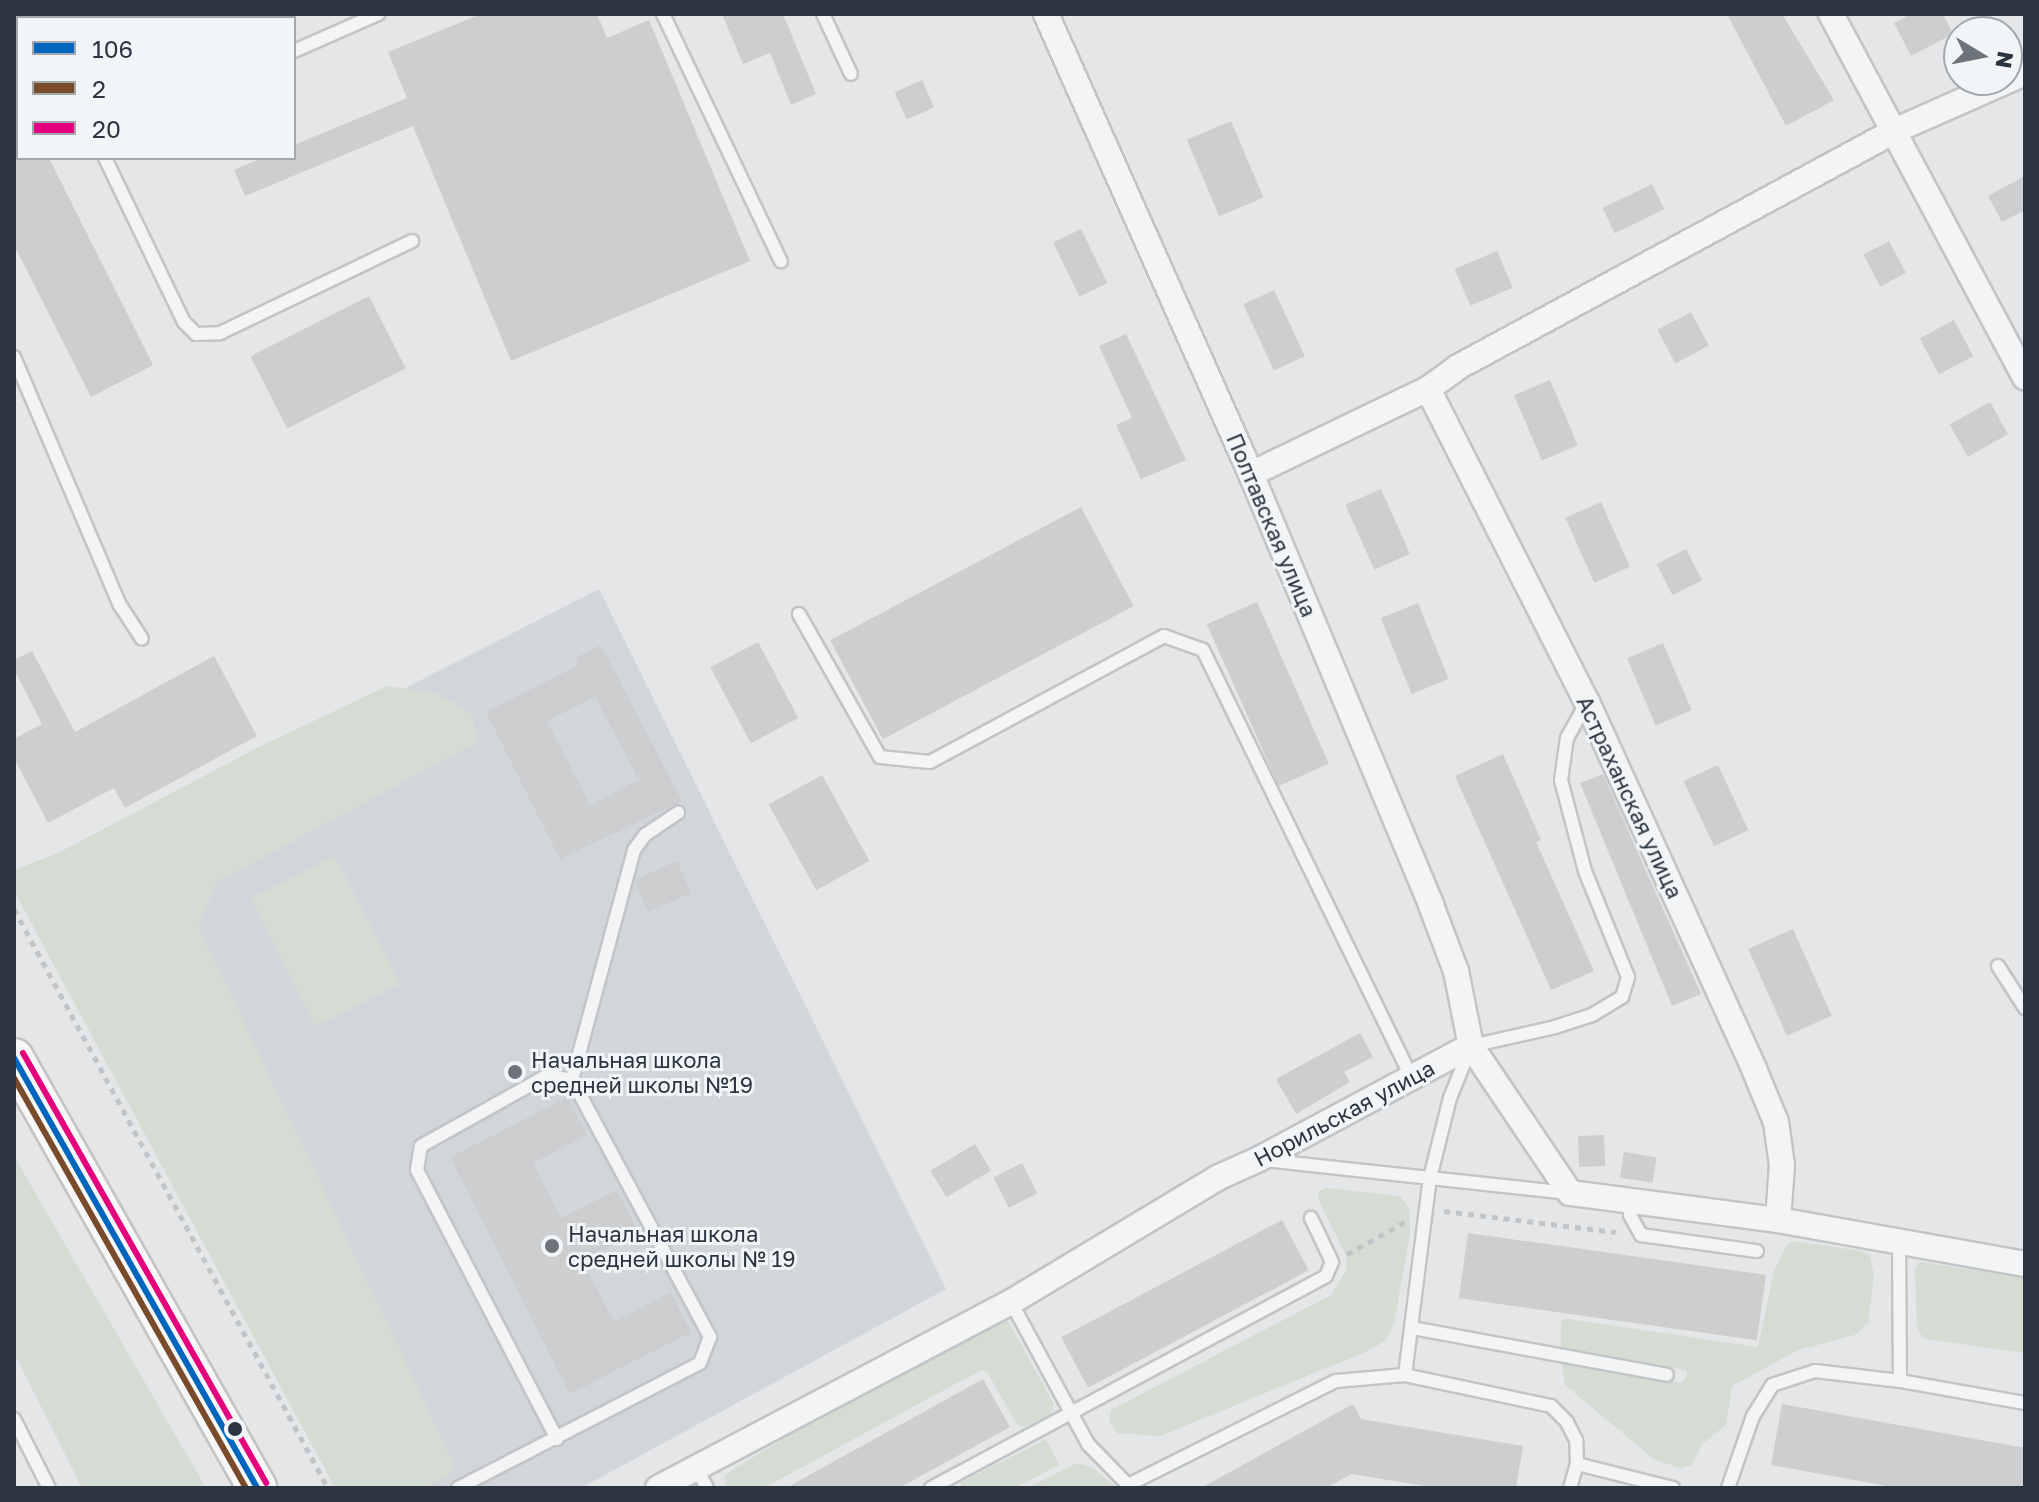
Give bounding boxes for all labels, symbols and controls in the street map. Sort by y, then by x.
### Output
legend [16,16,296,160]
north arrow [1943,16,2023,96]
text: 106 [92,34,133,63]
text: N [1990,49,2020,70]
text: 2 [92,74,106,103]
text: 20 [92,114,121,143]
street label: Полтавская улица [1221,429,1323,621]
street label: Астраханская улица [1571,692,1689,902]
place label: Начальная школа средней школы №19 [531,1046,753,1098]
street label: Норильская улица [1249,1054,1439,1172]
marker: Начальная школа средней школы №19 [506,1063,524,1081]
place label: Начальная школа средней школы № 19 [568,1220,795,1272]
marker: Начальная школа средней школы № 19 [543,1237,561,1255]
unlabelled marker [227,1421,243,1437]

